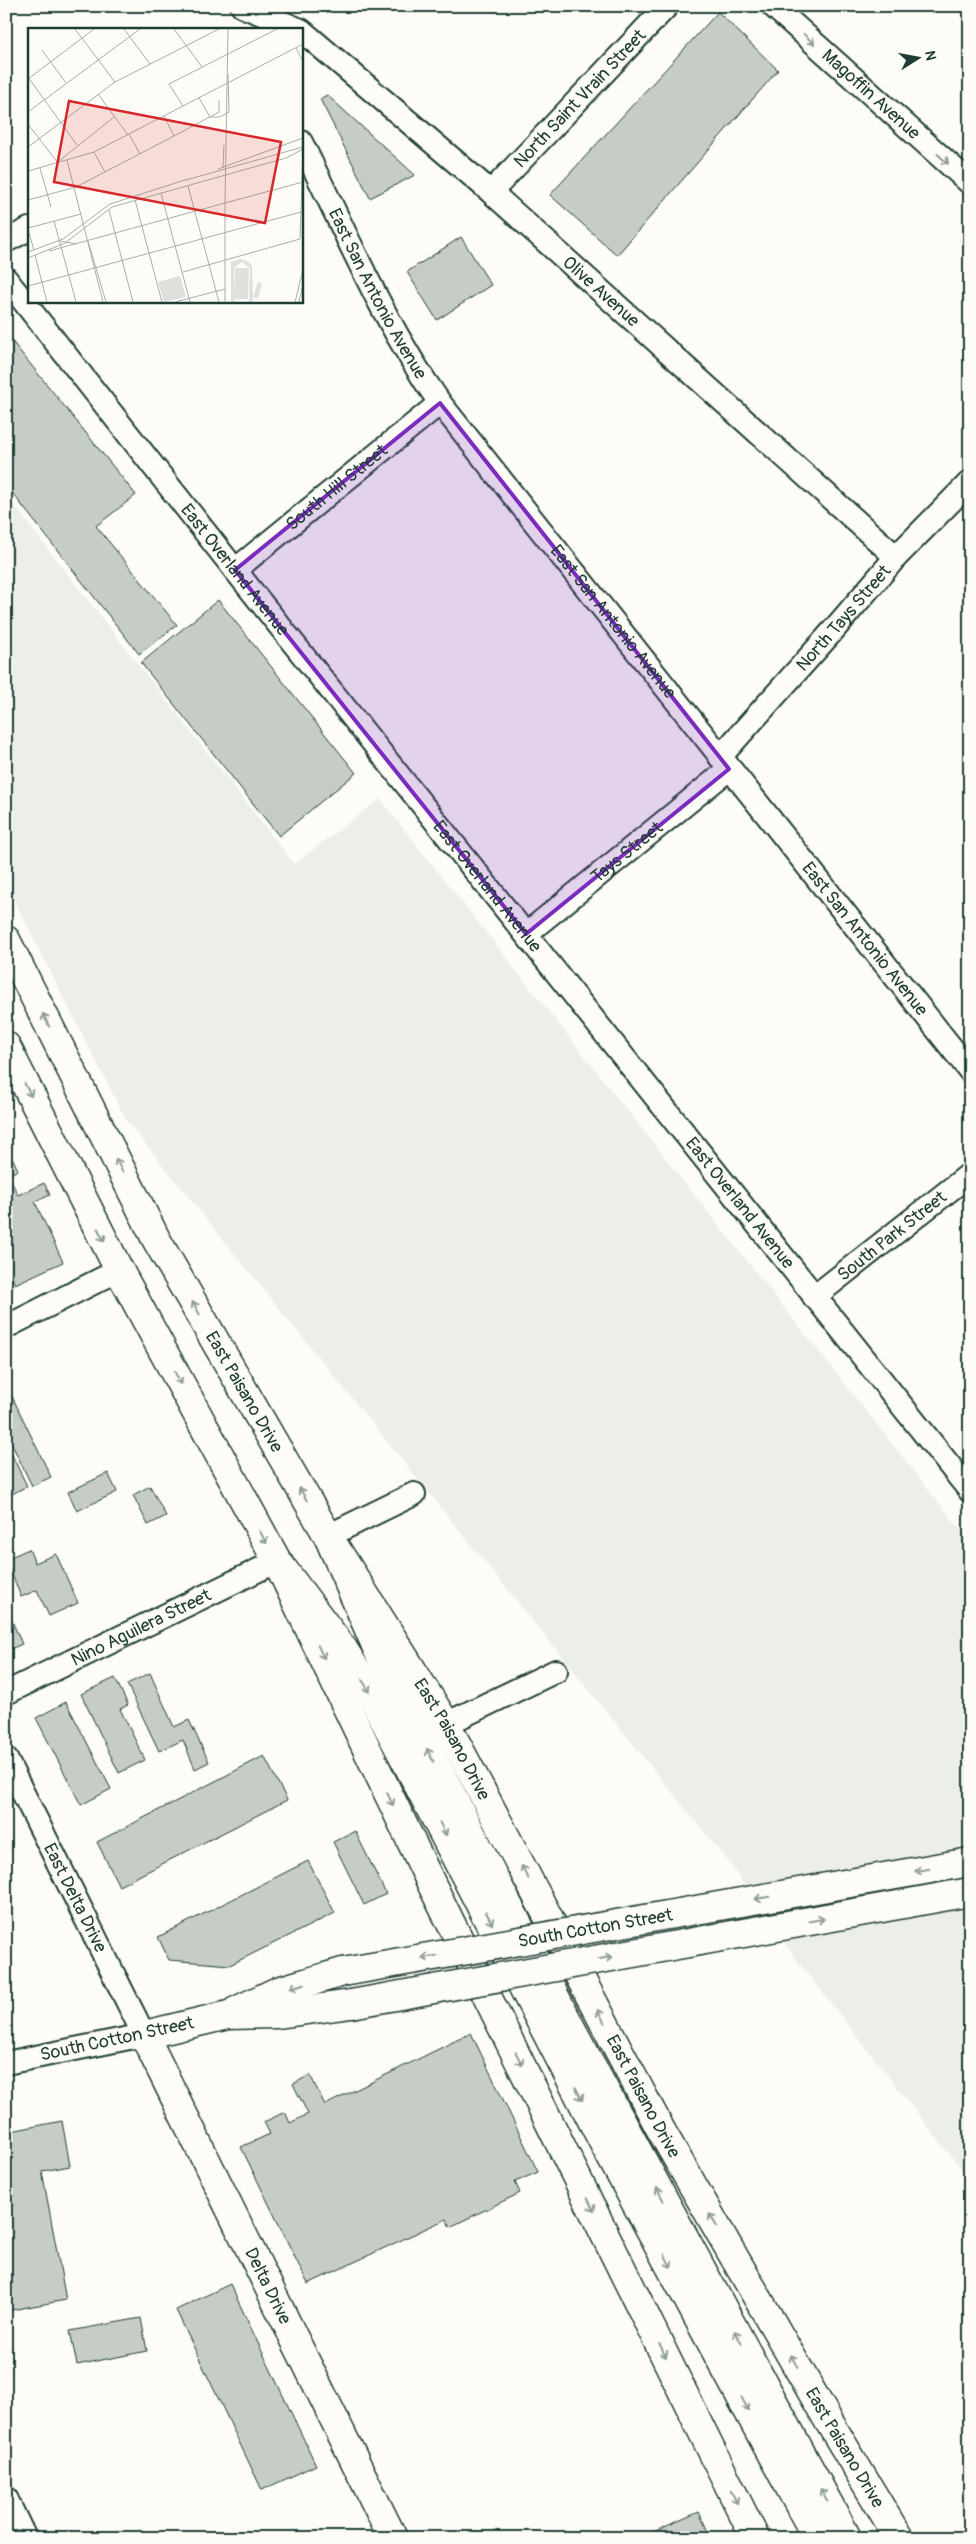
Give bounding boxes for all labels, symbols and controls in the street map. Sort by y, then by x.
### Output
street label: North Saint Vrain Street [509,24,651,173]
inset map [28,28,302,302]
north arrow [894,32,944,82]
one-way arrow [803,33,816,45]
street label: Magoffin Avenue [817,44,925,144]
text: N [921,49,940,62]
one-way arrow [937,154,950,165]
street label: East San Antonio Avenue [323,204,432,384]
street label: Olive Avenue [558,251,645,332]
street label: South Hill Street [281,438,393,536]
street label: East Overland Avenue [176,499,294,640]
street label: East San Antonio Avenue [545,540,682,703]
street label: North Tays Street [791,559,896,676]
street label: East Overland Avenue [428,816,547,957]
street label: Tays Street [586,816,668,888]
street label: East San Antonio Avenue [797,857,933,1021]
one-way arrow [41,1012,51,1027]
one-way arrow [24,1082,33,1097]
street label: East Overland Avenue [680,1132,800,1274]
one-way arrow [114,1158,123,1173]
street label: South Park Street [832,1185,952,1286]
one-way arrow [97,1227,106,1242]
one-way arrow [191,1301,201,1315]
street label: East Paisano Drive [200,1327,289,1457]
one-way arrow [173,1371,183,1386]
one-way arrow [298,1488,308,1502]
one-way arrow [259,1529,269,1543]
street label: Nino Aguilera Street [67,1583,215,1671]
one-way arrow [316,1645,326,1660]
street label: East Paisano Drive [409,1674,496,1804]
one-way arrow [362,1679,372,1693]
one-way arrow [425,1748,434,1763]
one-way arrow [385,1792,395,1807]
one-way arrow [438,1822,448,1837]
street label: East Delta Drive [38,1839,112,1956]
one-way arrow [520,1865,530,1880]
one-way arrow [914,1866,930,1876]
one-way arrow [754,1894,770,1904]
street label: South Cotton Street [516,1903,675,1953]
one-way arrow [484,1911,494,1926]
one-way arrow [808,1914,824,1924]
one-way arrow [422,1952,438,1962]
one-way arrow [597,1953,613,1962]
one-way arrow [289,1981,305,1991]
one-way arrow [595,2009,605,2024]
street label: South Cotton Street [38,2011,197,2067]
street label: East Paisano Drive [601,2031,686,2162]
one-way arrow [515,2051,524,2066]
one-way arrow [575,2086,584,2101]
one-way arrow [655,2187,665,2202]
one-way arrow [586,2197,596,2212]
one-way arrow [707,2213,717,2227]
street label: Delta Drive [240,2244,297,2328]
one-way arrow [663,2254,673,2269]
one-way arrow [733,2329,743,2344]
one-way arrow [658,2343,668,2358]
one-way arrow [788,2354,798,2368]
street label: East Paisano Drive [800,2383,890,2512]
one-way arrow [740,2397,750,2412]
one-way arrow [818,2488,828,2503]
one-way arrow [729,2489,739,2504]

